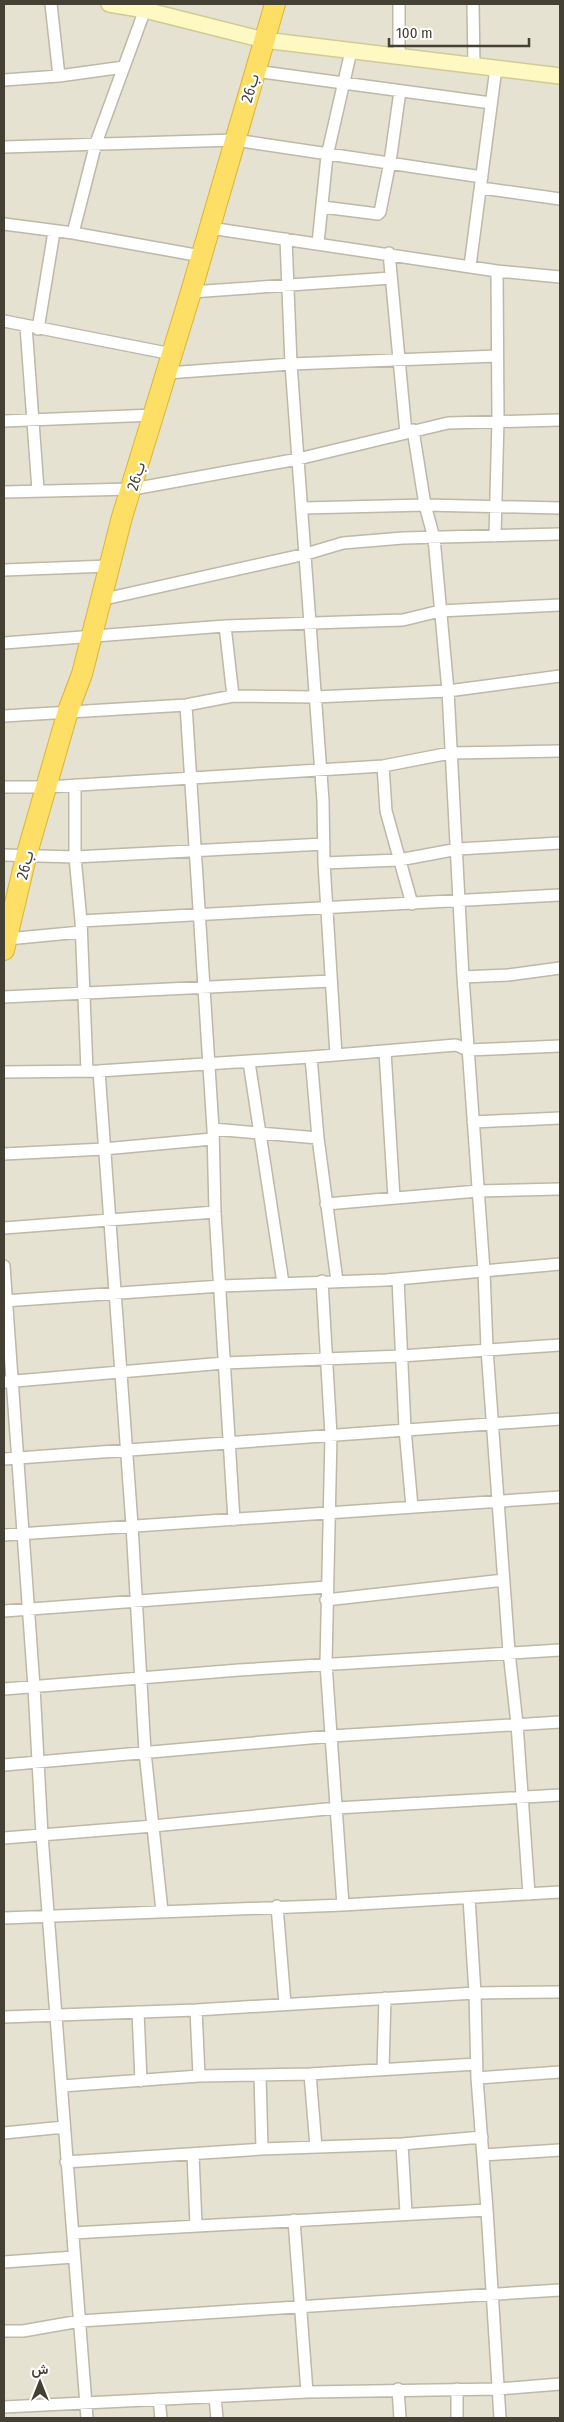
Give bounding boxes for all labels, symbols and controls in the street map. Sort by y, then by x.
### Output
scale bar [389,15,529,47]
text: 100 m [396,24,433,42]
street label: 26ب [237,71,263,105]
street label: 26ب [123,459,149,493]
street label: 26ب [12,849,38,881]
north arrow [15,2357,65,2407]
text: ش [32,2361,49,2378]

